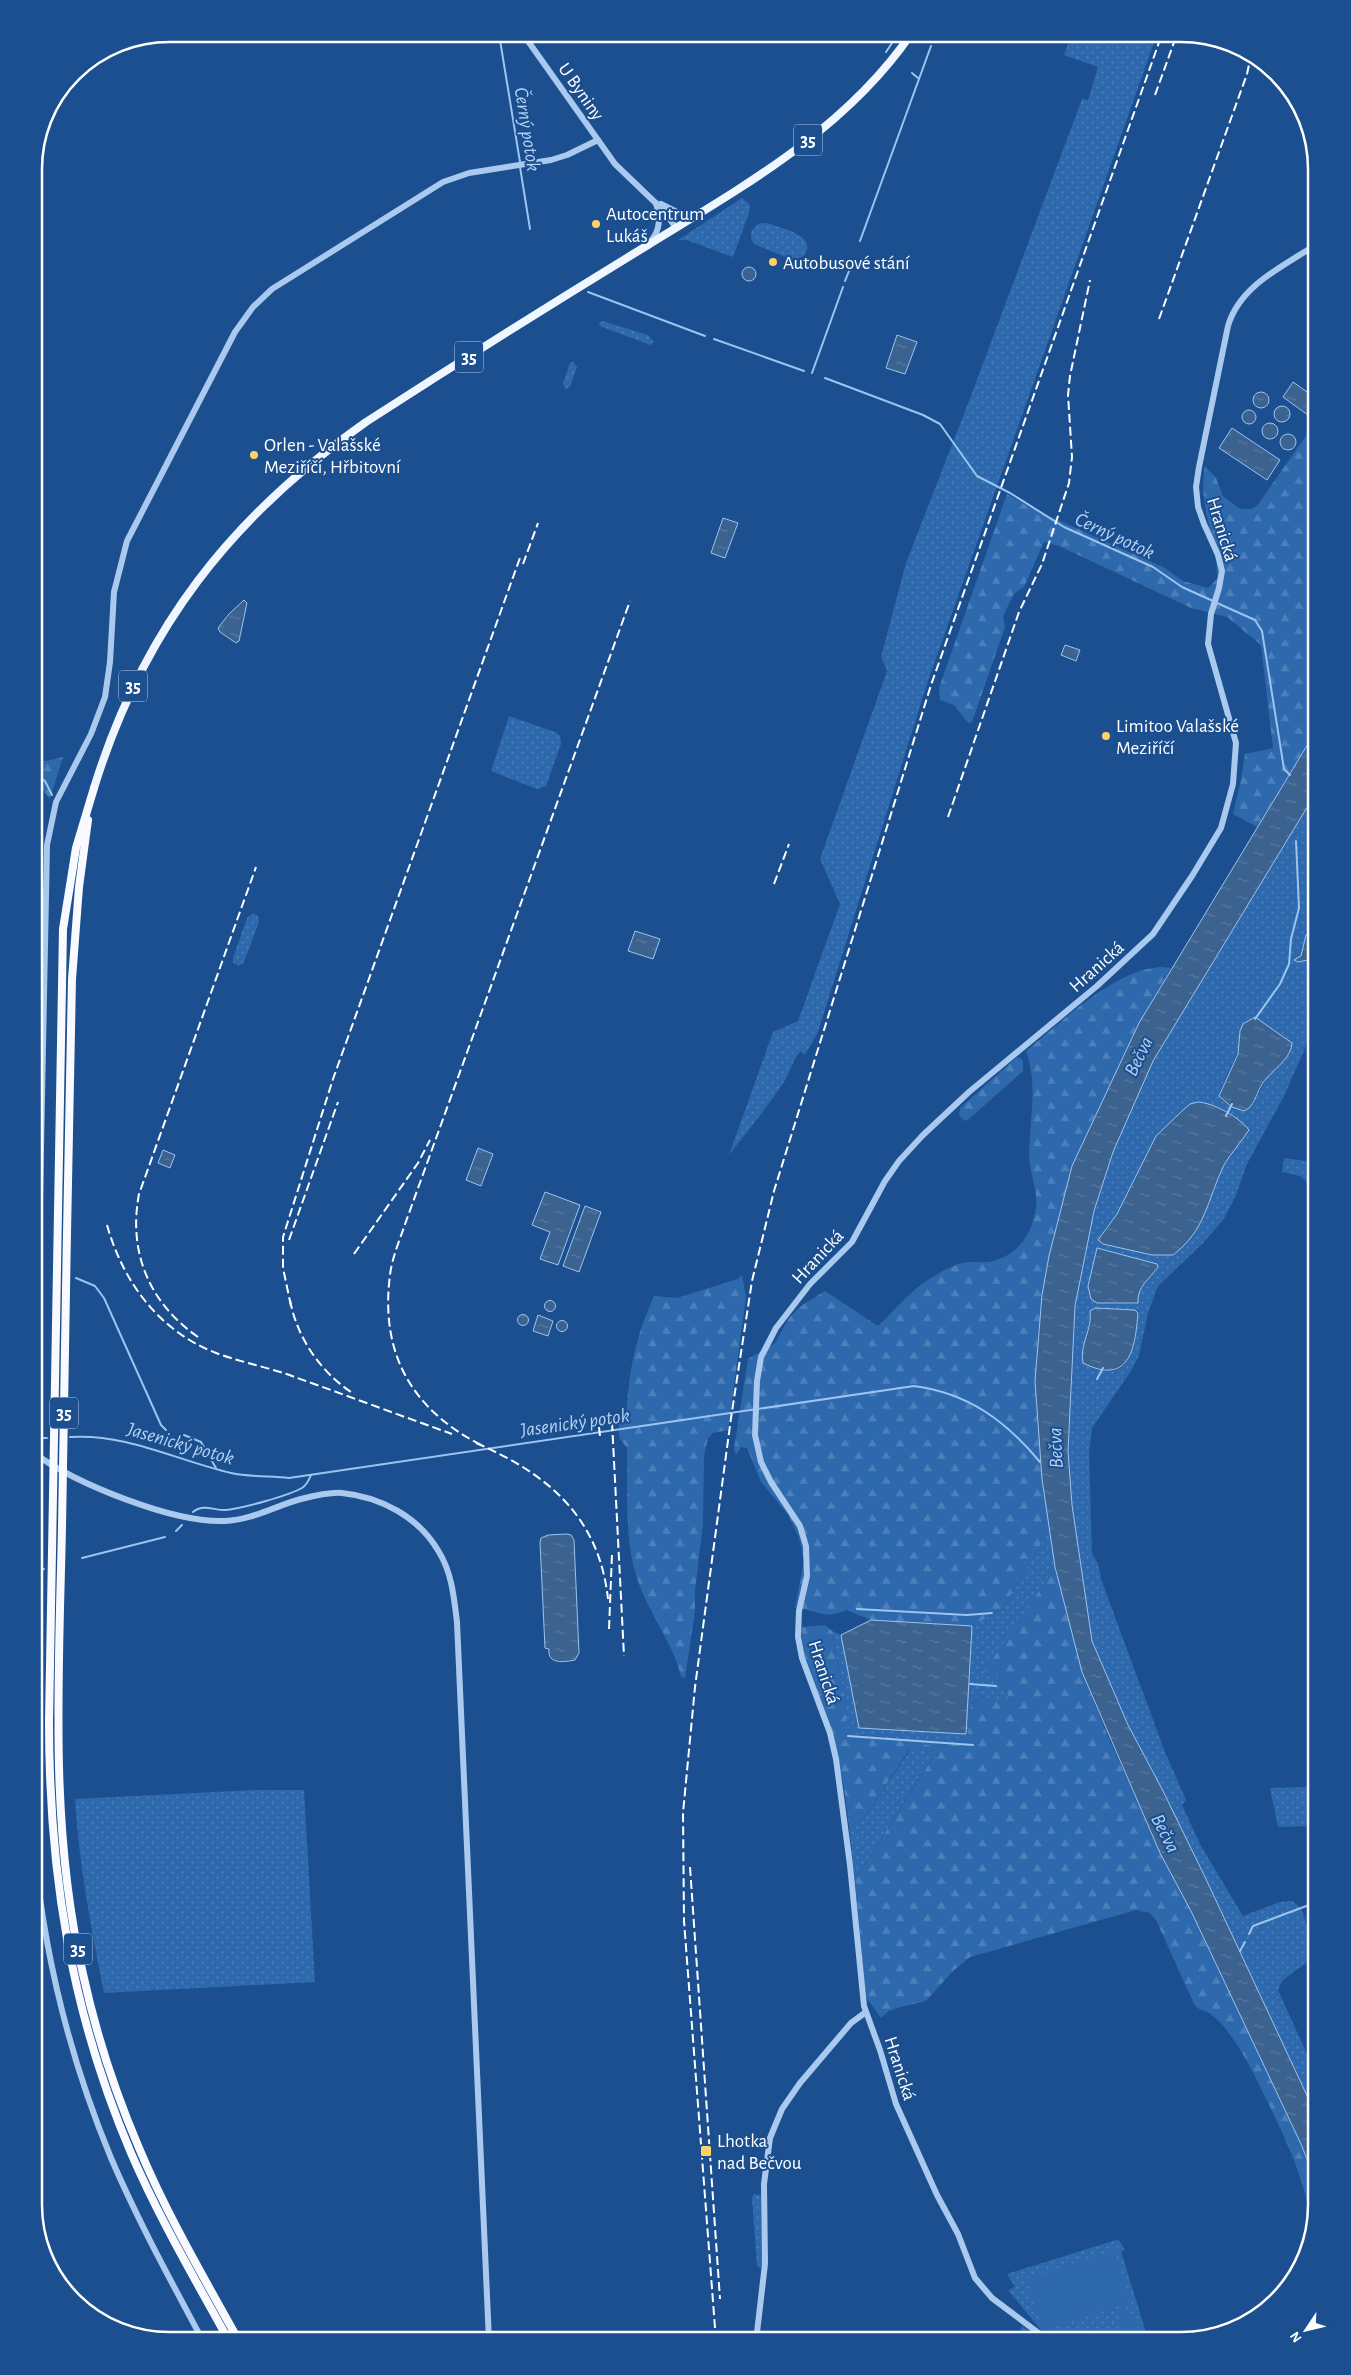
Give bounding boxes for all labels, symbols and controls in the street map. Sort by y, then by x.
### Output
street label: U Byniny [554,60,607,124]
water label: Černý potok [510,85,545,173]
road number: 35 [794,124,822,156]
place label: Autocentrum Lukáš [606,205,704,246]
marker: Autocentrum Lukáš [590,218,602,230]
place label: Autobusové stání [783,254,910,273]
marker: Autobusové stání [767,256,779,268]
road number: 35 [455,342,483,372]
place label: Orlen - Valašské Meziříčí, Hřbitovní [264,436,401,477]
marker: Orlen - Valašské Meziříčí, Hřbitovní [248,449,260,461]
street label: Hranická [1203,495,1240,564]
water label: Černý potok [1072,508,1158,563]
road number: 35 [119,670,147,701]
place label: Limitoo Valašské Meziříčí [1116,717,1239,758]
marker: Limitoo Valašské Meziříčí [1100,730,1112,742]
street label: Hranická [1066,938,1128,996]
water label: Bečva [1121,1034,1157,1079]
street label: Hranická [789,1226,848,1288]
road number: 35 [50,1398,78,1429]
water label: Jasenický potok [518,1405,631,1441]
water label: Jasenický potok [124,1419,236,1469]
water label: Bečva [1045,1427,1067,1469]
street label: Hranická [804,1638,843,1707]
water label: Bečva [1147,1811,1183,1856]
road number: 35 [64,1934,92,1965]
street label: Hranická [880,2034,919,2103]
place label: Lhotka nad Bečvou [717,2132,802,2173]
marker: Lhotka nad Bečvou [699,2144,713,2158]
north arrow [1281,2305,1331,2355]
text: N [1288,2329,1305,2345]

